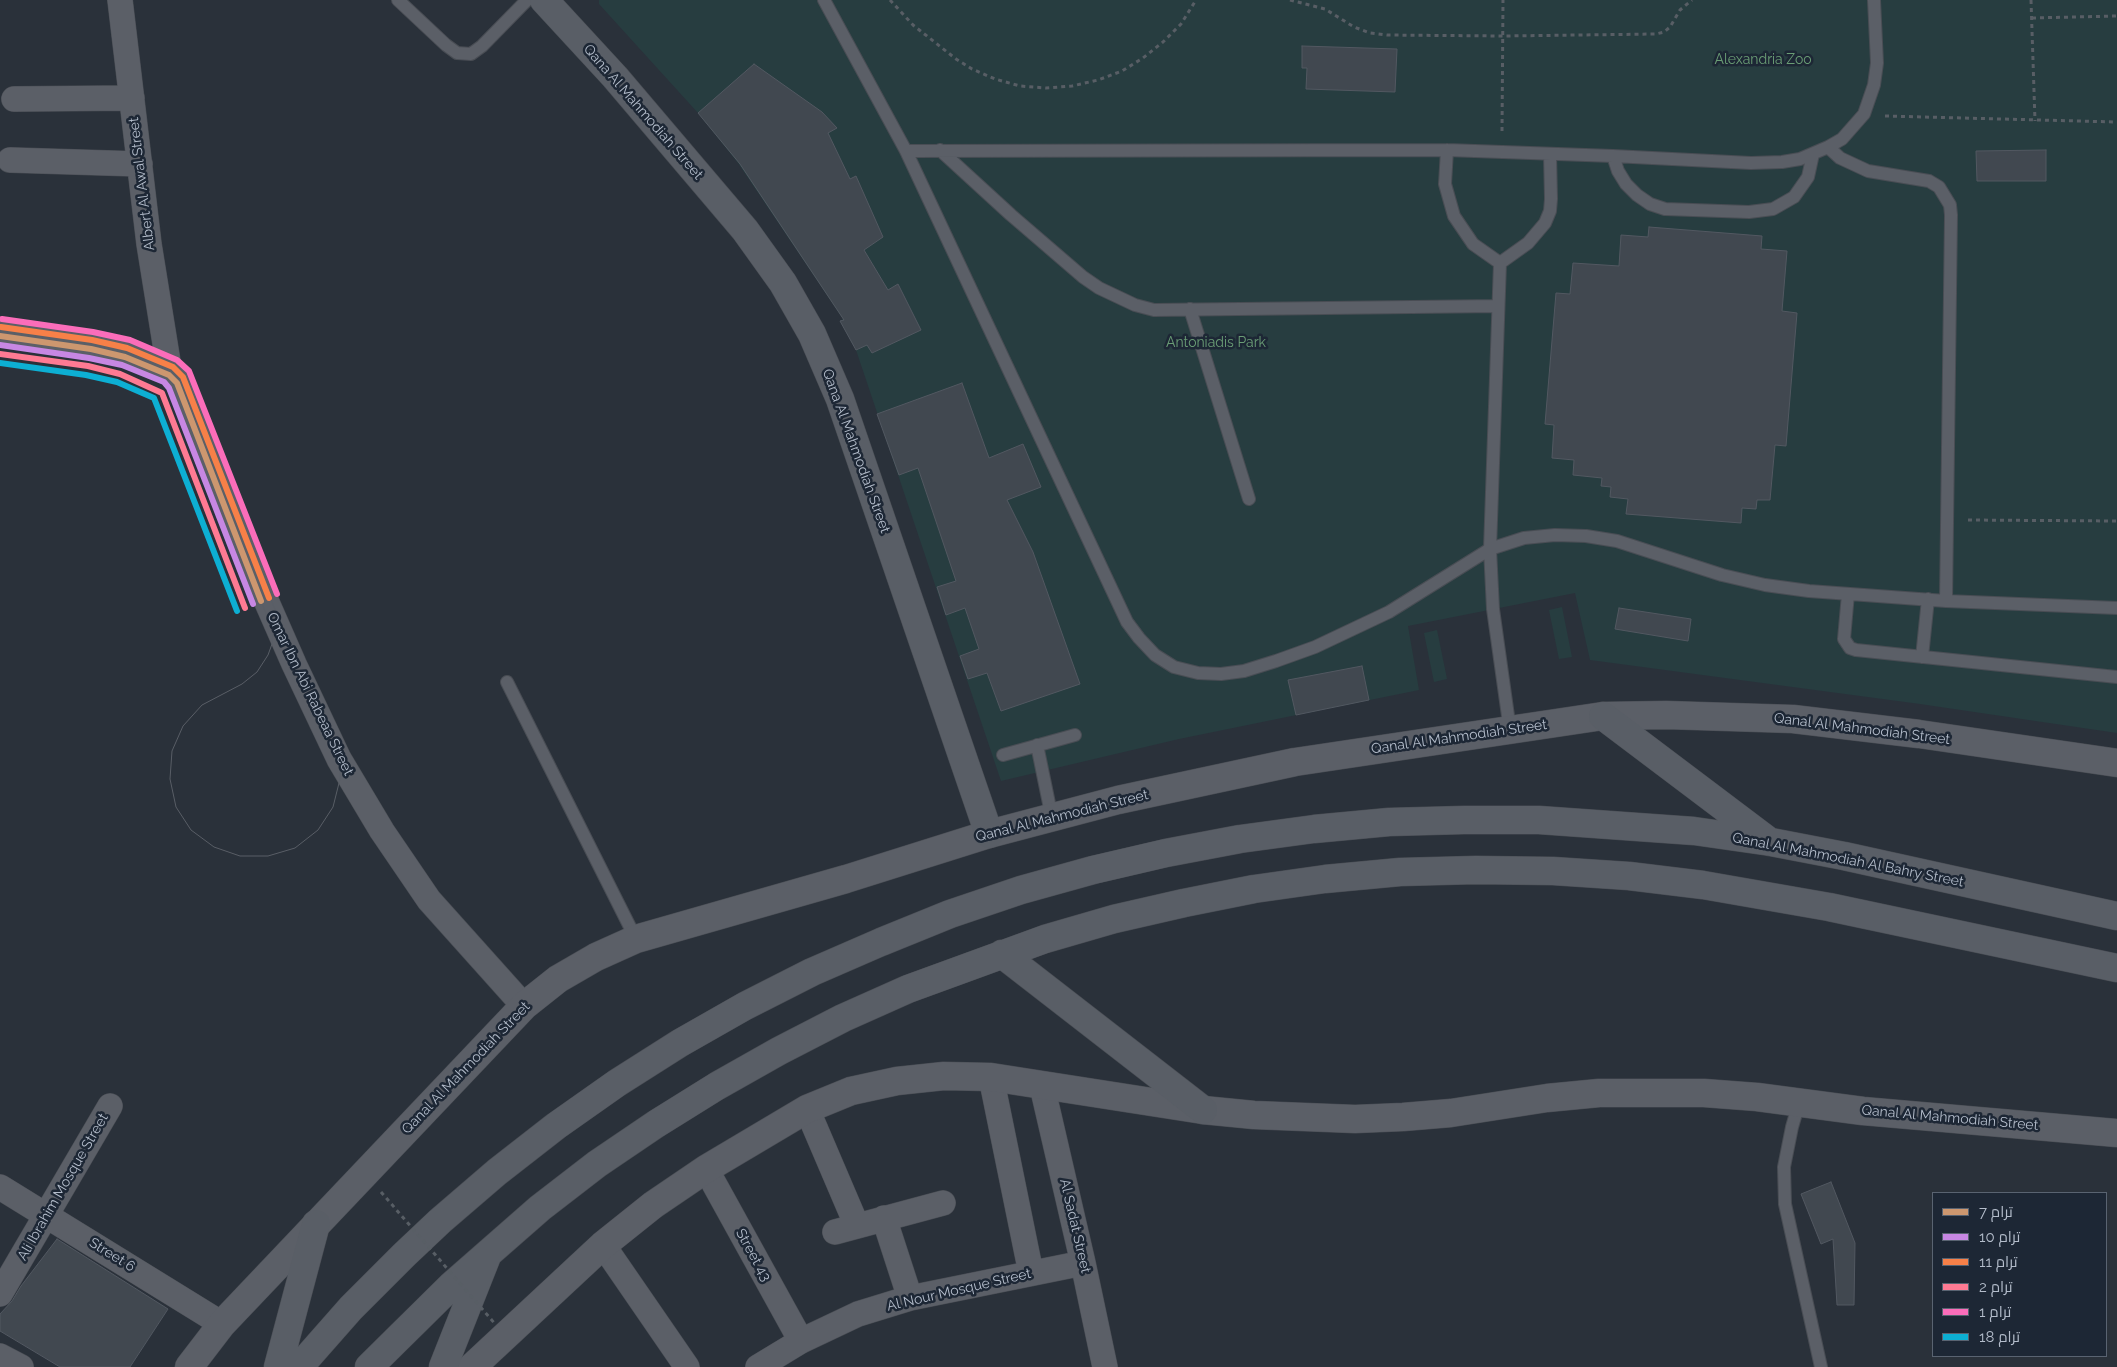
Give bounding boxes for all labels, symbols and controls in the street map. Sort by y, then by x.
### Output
street label: Qana Al Mahmodiah Street [580,41,706,183]
park label: Alexandria Zoo [1714,52,1812,68]
street label: Albert Al Awal Street [125,116,159,252]
park label: Antoniadis Park [1166,335,1266,351]
street label: Qana Al Mahmodiah Street [818,367,894,535]
street label: Omar Ibn Abi Rabeaa Street [263,610,357,778]
street label: Qanal Al Mahmodiah Street [1773,710,1951,748]
street label: Qanal Al Mahmodiah Street [1370,716,1548,758]
street label: Qanal Al Mahmodiah Street [974,786,1150,846]
street label: Qanal Al Mahmodiah Al Bahry Street [1731,829,1965,891]
street label: Qanal Al Mahmodiah Street [398,998,534,1138]
street label: Qanal Al Mahmodiah Street [1861,1102,2039,1134]
street label: Ali Ibrahim Mosque Street [14,1110,112,1264]
street label: Al Sadat Street [1056,1177,1094,1275]
legend [1932,1192,2107,1357]
text: ترام 7 [1979,1203,2013,1221]
street label: Street 43 [732,1226,774,1284]
text: ترام 10 [1979,1228,2020,1246]
street label: Street 6 [86,1234,138,1276]
text: ترام 11 [1979,1253,2018,1271]
street label: Al Nour Mosque Street [885,1265,1033,1315]
text: ترام 2 [1979,1278,2013,1296]
text: ترام 1 [1979,1303,2011,1321]
text: ترام 18 [1979,1328,2020,1346]

